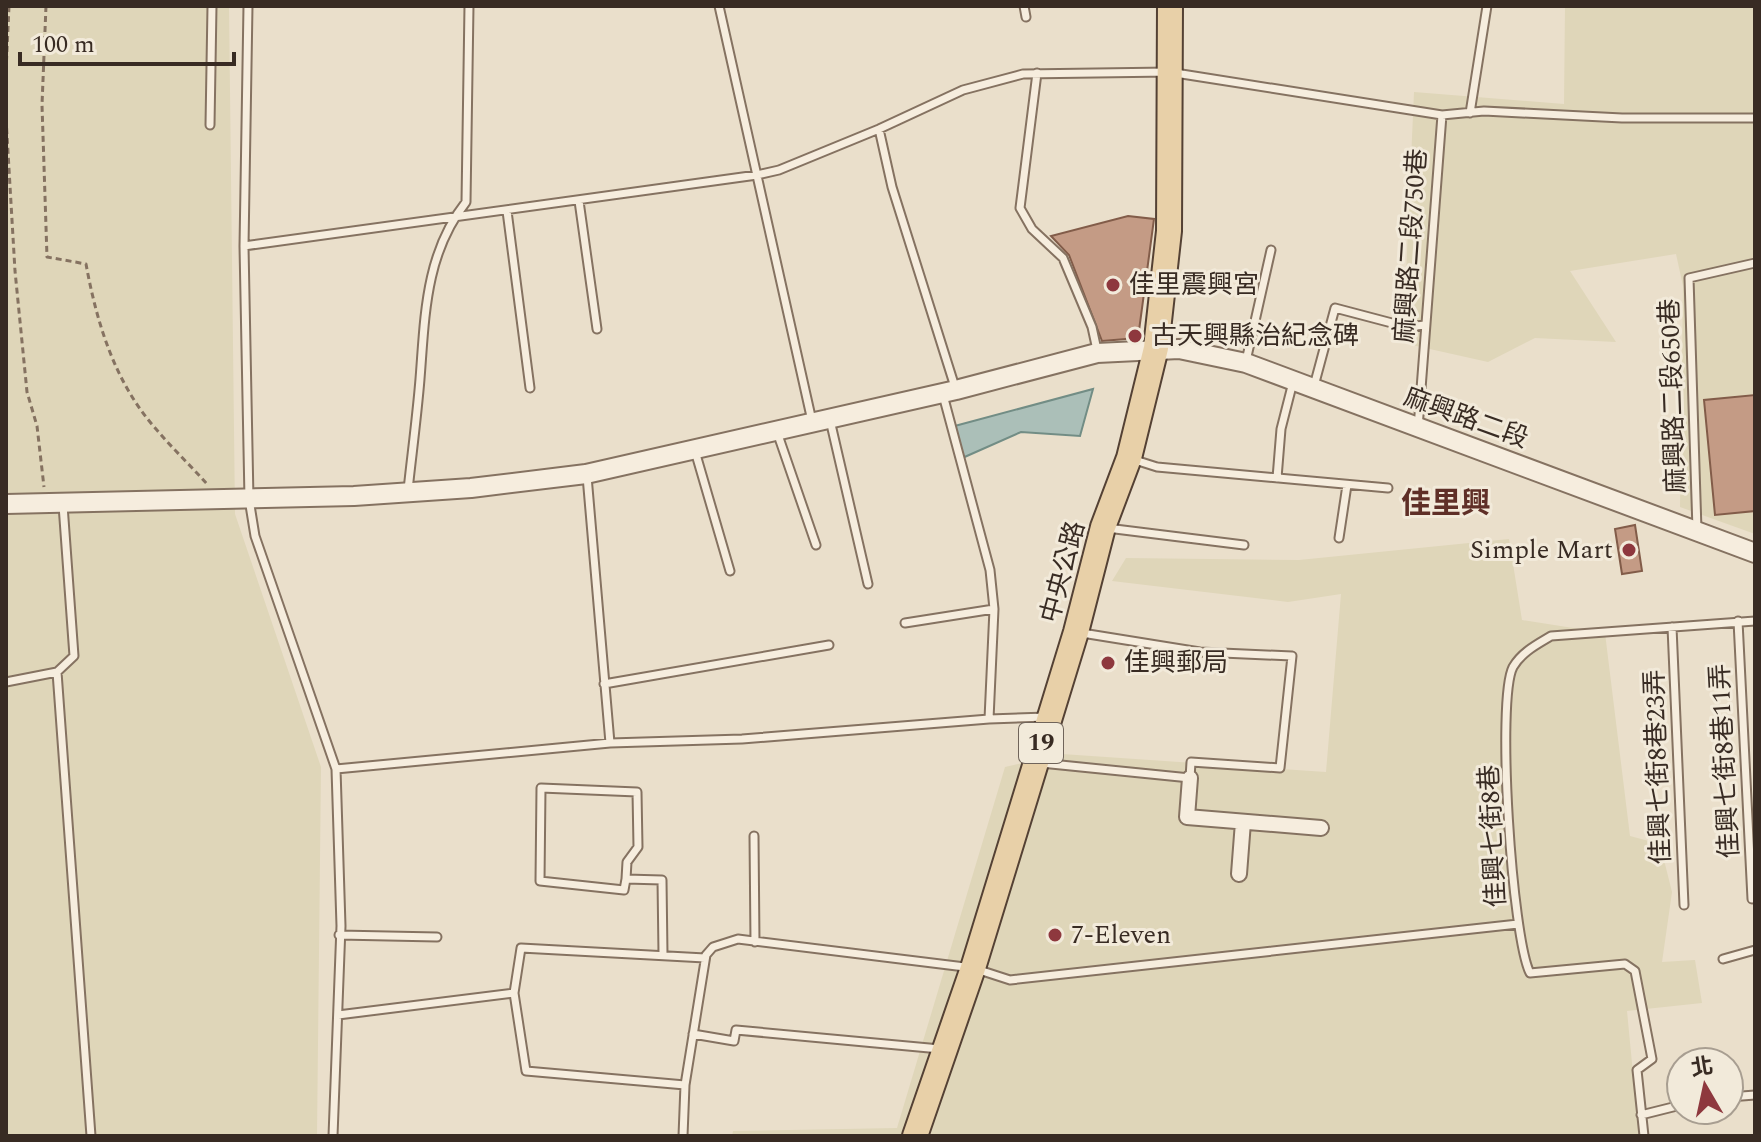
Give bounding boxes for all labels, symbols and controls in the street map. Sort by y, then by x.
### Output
scale bar [20,16,234,66]
text: 100 m [32,27,95,63]
street label: 麻興路二段750巷 [1384,147,1438,345]
place label: 佳里震興宮 [1129,265,1259,305]
marker: 佳里震興宮 [1104,276,1122,294]
street label: 麻興路二段650巷 [1650,298,1696,494]
place label: 古天興縣治紀念碑 [1151,316,1359,356]
marker: 古天興縣治紀念碑 [1126,327,1144,345]
street label: 麻興路二段 [1398,377,1534,459]
district label: 佳里興 [1401,481,1491,527]
street label: 中央公路 [1030,517,1096,627]
place label: Simple Mart [1470,530,1613,570]
marker: Simple Mart [1620,541,1638,559]
place label: 佳興郵局 [1124,643,1228,683]
marker: 佳興郵局 [1099,654,1117,672]
street label: 佳興七街8巷11弄 [1700,663,1750,859]
street label: 佳興七街8巷23弄 [1635,669,1681,865]
road number: 19 [1019,723,1063,763]
street label: 佳興七街8巷 [1469,764,1517,908]
place label: 7-Eleven [1071,915,1171,955]
marker: 7-Eleven [1046,926,1064,944]
north arrow [1665,1046,1745,1126]
text: 北 [1689,1050,1716,1086]

